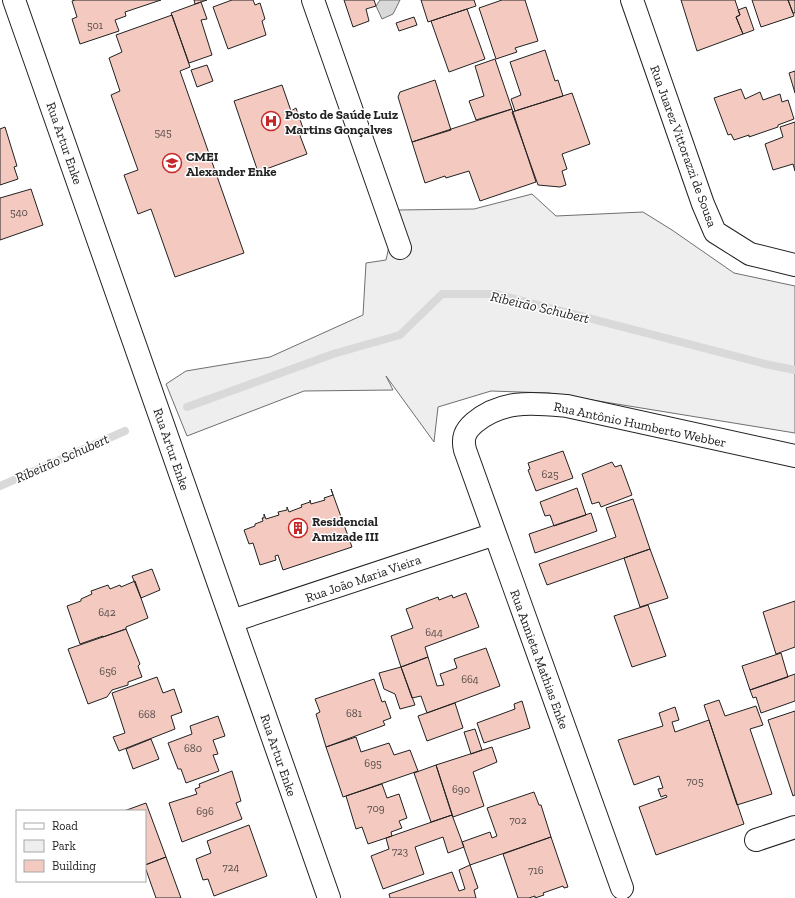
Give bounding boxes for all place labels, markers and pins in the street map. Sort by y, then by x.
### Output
place label: Posto de Saúde Luiz Martins Gonçalves [285,107,398,137]
hospital icon: Posto de Saúde Luiz Martins Gonçalves [260,110,282,132]
place label: CMEI Alexander Enke [186,149,277,179]
school or university icon: CMEI Alexander Enke [161,152,183,174]
place label: Residencial Amizade III [312,514,379,544]
building icon: Residencial Amizade III [287,517,309,539]

